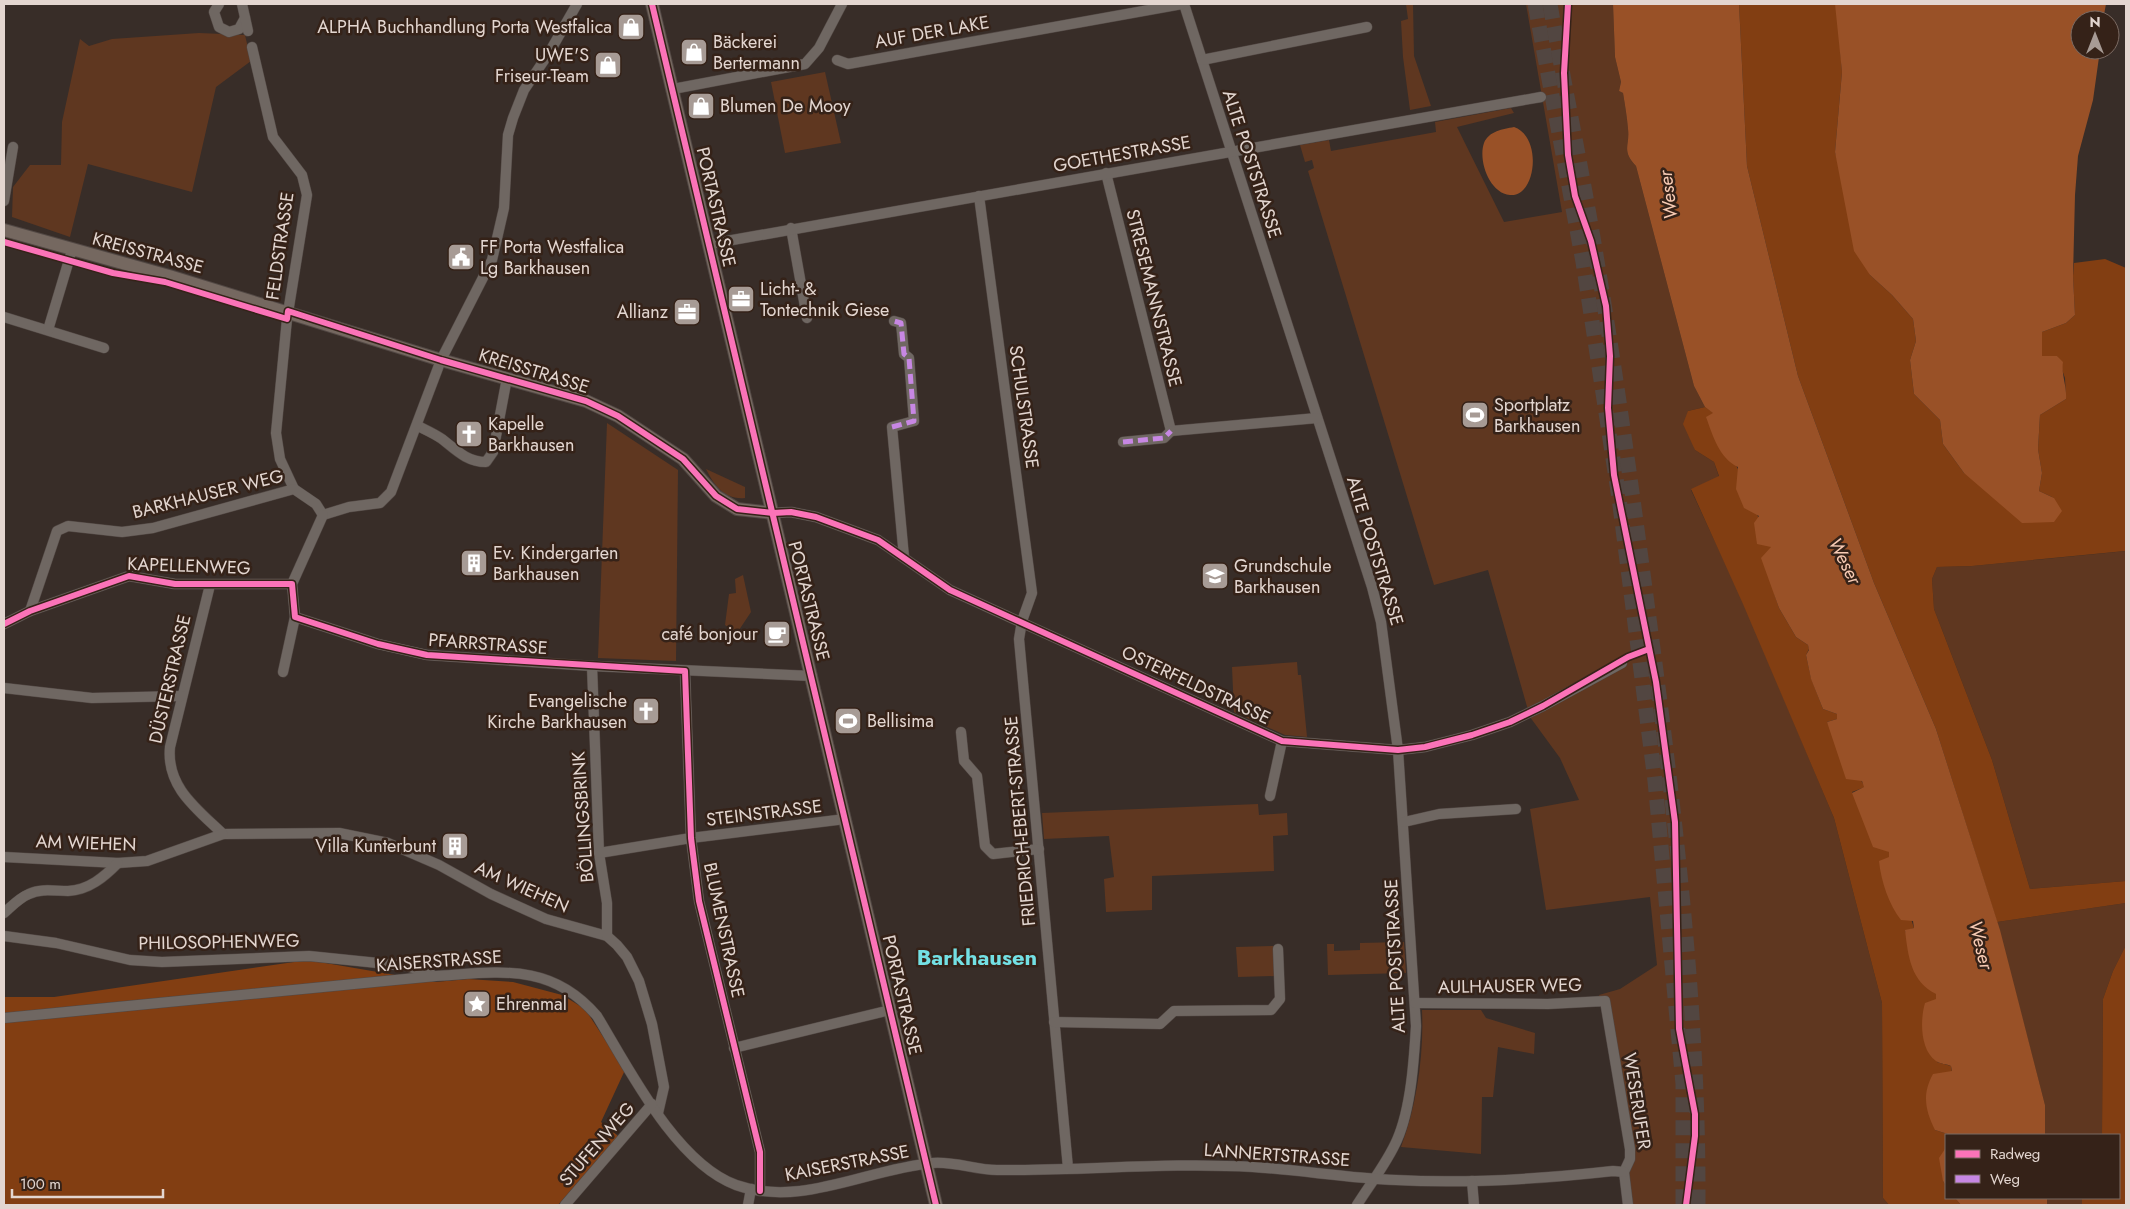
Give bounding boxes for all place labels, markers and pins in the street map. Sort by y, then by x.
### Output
shop icon: ALPHA Buchhandlung Porta Westfalica [616,12,646,42]
place label: ALPHA Buchhandlung Porta Westfalica [317,14,612,40]
place label: Bäckerei Bertermann [713,29,800,76]
shop icon: Bäckerei Bertermann [679,37,709,67]
place label: UWE'S Friseur-Team [495,42,589,89]
shop icon: UWE'S Friseur-Team [593,50,623,80]
shop icon: Blumen De Mooy [686,91,716,121]
place label: Blumen De Mooy [720,93,851,119]
place label: FF Porta Westfalica Lg Barkhausen [480,234,624,281]
public building icon: FF Porta Westfalica Lg Barkhausen [446,242,476,272]
place label: Licht- & Tontechnik Giese [760,276,889,323]
office icon: Licht- & Tontechnik Giese [726,284,756,314]
office icon: Allianz [672,297,702,327]
place label: Allianz [617,299,669,325]
place label: Sportplatz Barkhausen [1494,392,1580,439]
sports icon: Sportplatz Barkhausen [1460,400,1490,430]
place label: Kapelle Barkhausen [488,411,574,458]
church icon: Kapelle Barkhausen [454,419,484,449]
place label: Ev. Kindergarten Barkhausen [493,540,618,587]
building icon: Ev. Kindergarten Barkhausen [459,548,489,578]
place label: Grundschule Barkhausen [1234,553,1331,600]
school or university icon: Grundschule Barkhausen [1200,561,1230,591]
cafe icon: café bonjour [762,619,792,649]
place label: café bonjour [661,621,759,647]
place label: Evangelische Kirche Barkhausen [487,688,627,735]
church icon: Evangelische Kirche Barkhausen [631,696,661,726]
sports icon: Bellisima [833,706,863,736]
place label: Bellisima [867,708,934,734]
building icon: Villa Kunterbunt [440,831,470,861]
place label: Villa Kunterbunt [315,833,437,859]
place icon: Ehrenmal [462,989,492,1019]
place label: Ehrenmal [496,991,567,1017]

